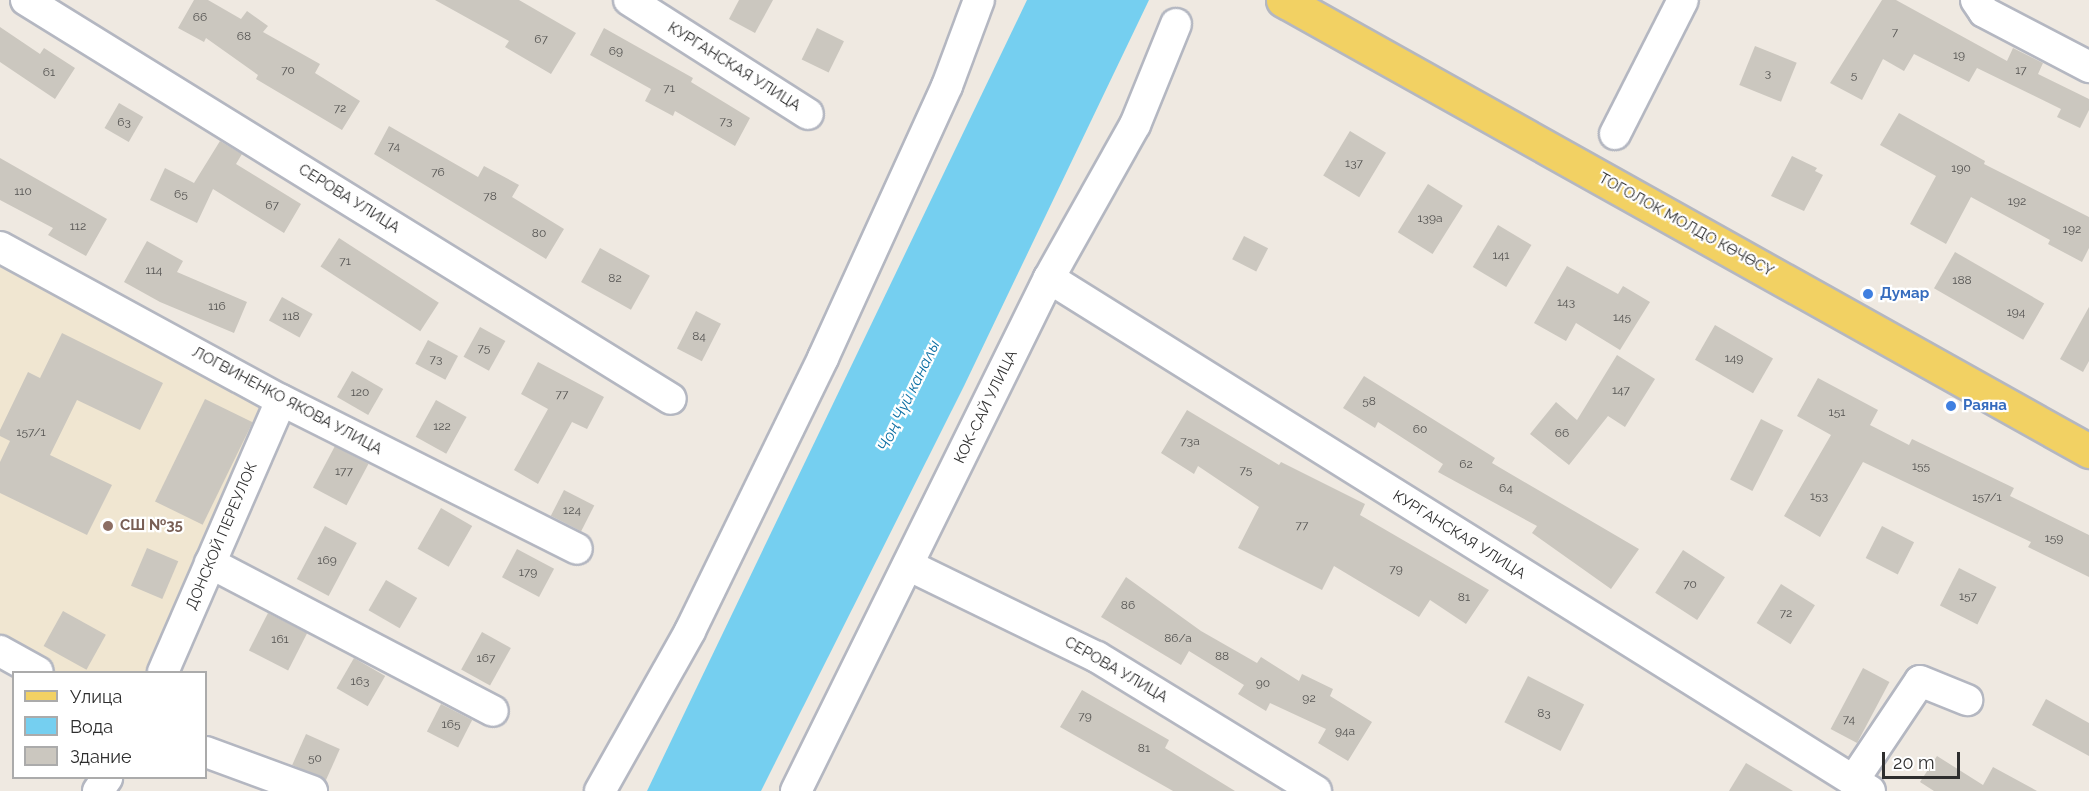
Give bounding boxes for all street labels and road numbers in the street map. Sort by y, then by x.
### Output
street label: КУРГАНСКАЯ УЛИЦА [664,19,804,115]
street label: СЕРОВА УЛИЦА [295,161,403,237]
street label: ТОГОЛОК МОЛДО КӨЧӨСҮ [1595,169,1777,281]
street label: ЛОГВИНЕНКО ЯКОВА УЛИЦА [189,343,385,459]
street label: КОК-САЙ УЛИЦА [951,347,1021,467]
street label: ДОНСКОЙ ПЕРЕУЛОК [183,460,261,612]
street label: КУРГАНСКАЯ УЛИЦА [1389,487,1529,583]
street label: СЕРОВА УЛИЦА [1061,633,1171,707]

